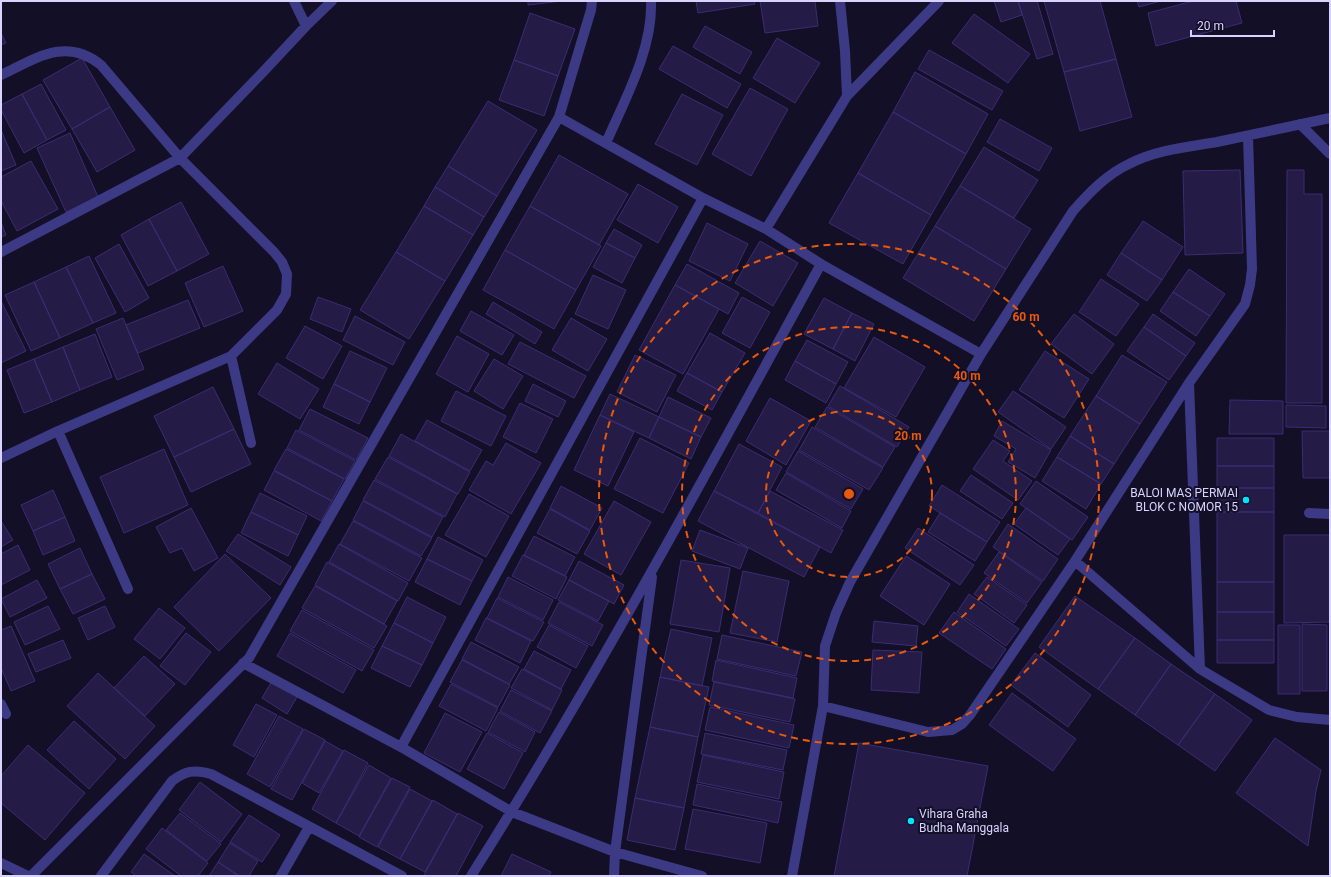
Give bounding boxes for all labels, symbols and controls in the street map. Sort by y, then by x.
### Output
scale bar [1191,12,1274,38]
text: 20 m [1197,19,1224,33]
text: 60 m [1012,310,1040,324]
text: 40 m [953,369,981,383]
text: 20 m [894,429,922,443]
place label: BALOI MAS PERMAI BLOK C NOMOR 15 [1130,486,1238,514]
centre of rings [842,487,856,501]
marker: BALOI MAS PERMAI BLOK C NOMOR 15 [1241,495,1251,505]
place label: Vihara Graha Budha Manggala [919,807,1009,835]
marker: Vihara Graha Budha Manggala [906,816,916,826]

